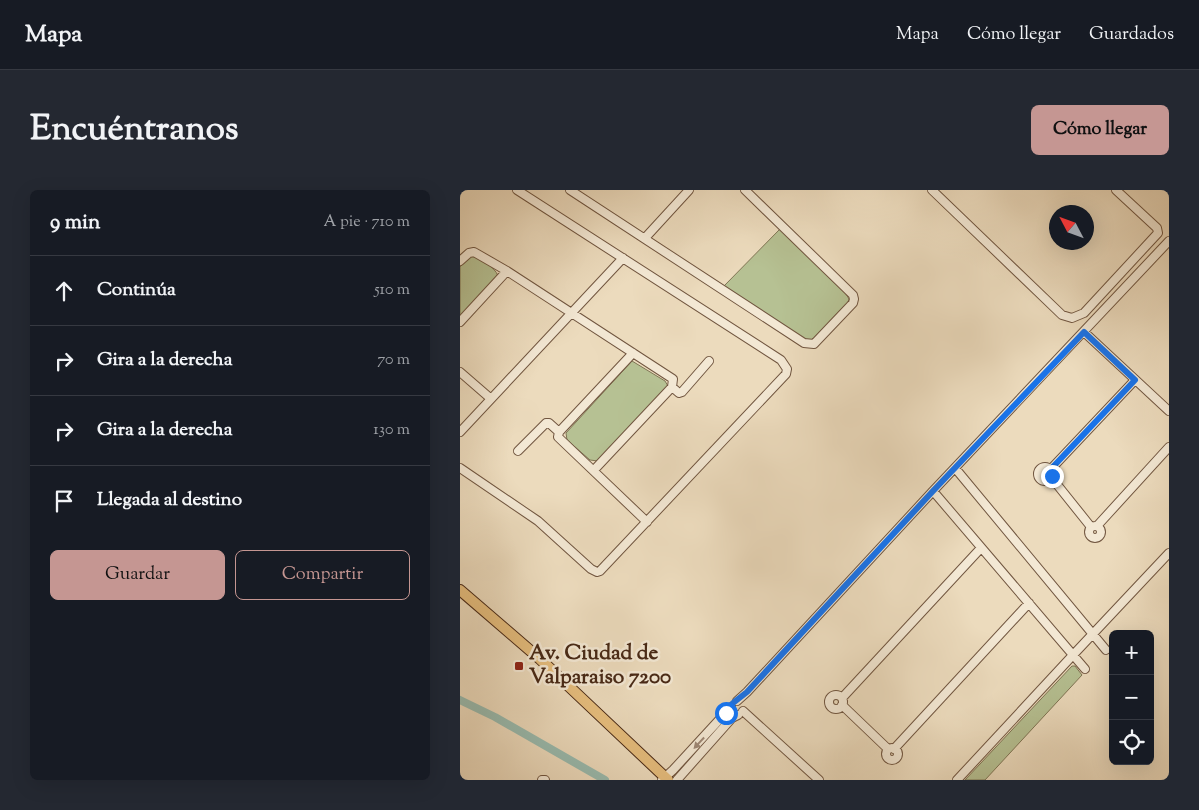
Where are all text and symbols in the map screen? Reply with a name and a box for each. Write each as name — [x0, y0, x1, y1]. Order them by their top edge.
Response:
text: Mapa — [25, 18, 82, 52]
text: Mapa — [896, 22, 939, 48]
text: Cómo llegar — [967, 22, 1061, 48]
text: Guardados — [1089, 22, 1174, 48]
text: Encuéntranos — [30, 105, 239, 156]
button: Cómo llegar — [1031, 105, 1169, 155]
north arrow — [1049, 205, 1094, 250]
text: 9 min — [50, 208, 100, 238]
text: A pie · 710 m — [324, 211, 410, 234]
icon: ahead — [50, 277, 78, 305]
text: Continúa — [97, 277, 176, 304]
text: 510 m — [374, 279, 410, 302]
icon: right — [50, 347, 78, 375]
text: Gira a la derecha — [97, 347, 232, 374]
text: 70 m — [377, 349, 410, 372]
icon: right — [50, 417, 78, 445]
text: Gira a la derecha — [97, 417, 232, 444]
text: 130 m — [373, 419, 410, 442]
route end — [1041, 465, 1064, 488]
icon: arrive — [50, 487, 78, 515]
text: Llegada al destino — [97, 487, 242, 514]
button: Guardar — [50, 550, 225, 600]
button: Compartir — [235, 550, 410, 600]
map controls — [1109, 630, 1154, 765]
button: + — [1109, 630, 1154, 675]
place label: Av. Ciudad de Valparaiso 7200 — [529, 639, 671, 693]
marker: Av. Ciudad de Valparaiso 7200 — [513, 660, 525, 672]
button: − — [1109, 675, 1154, 720]
route start — [715, 702, 738, 725]
button: locate — [1109, 720, 1154, 765]
one-way arrow — [693, 736, 705, 748]

